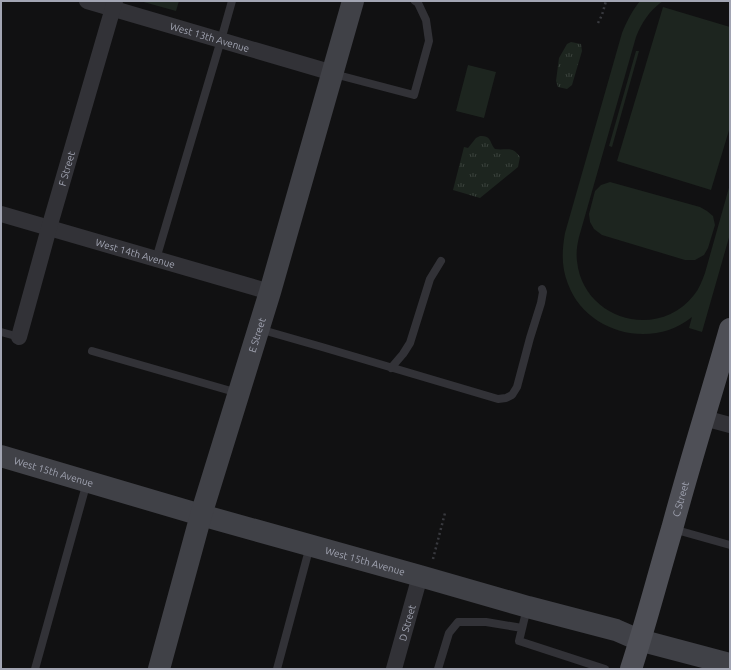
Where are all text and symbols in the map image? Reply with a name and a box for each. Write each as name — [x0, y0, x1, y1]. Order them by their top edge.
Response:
street label: West 13th Avenue — [169, 20, 251, 54]
street label: F Street — [56, 150, 77, 187]
street label: West 14th Avenue — [94, 236, 176, 270]
street label: E Street — [246, 316, 267, 354]
street label: West 15th Avenue — [13, 455, 95, 488]
street label: C Street — [670, 480, 691, 518]
street label: West 15th Avenue — [324, 544, 406, 577]
street label: D Street — [397, 603, 417, 642]

